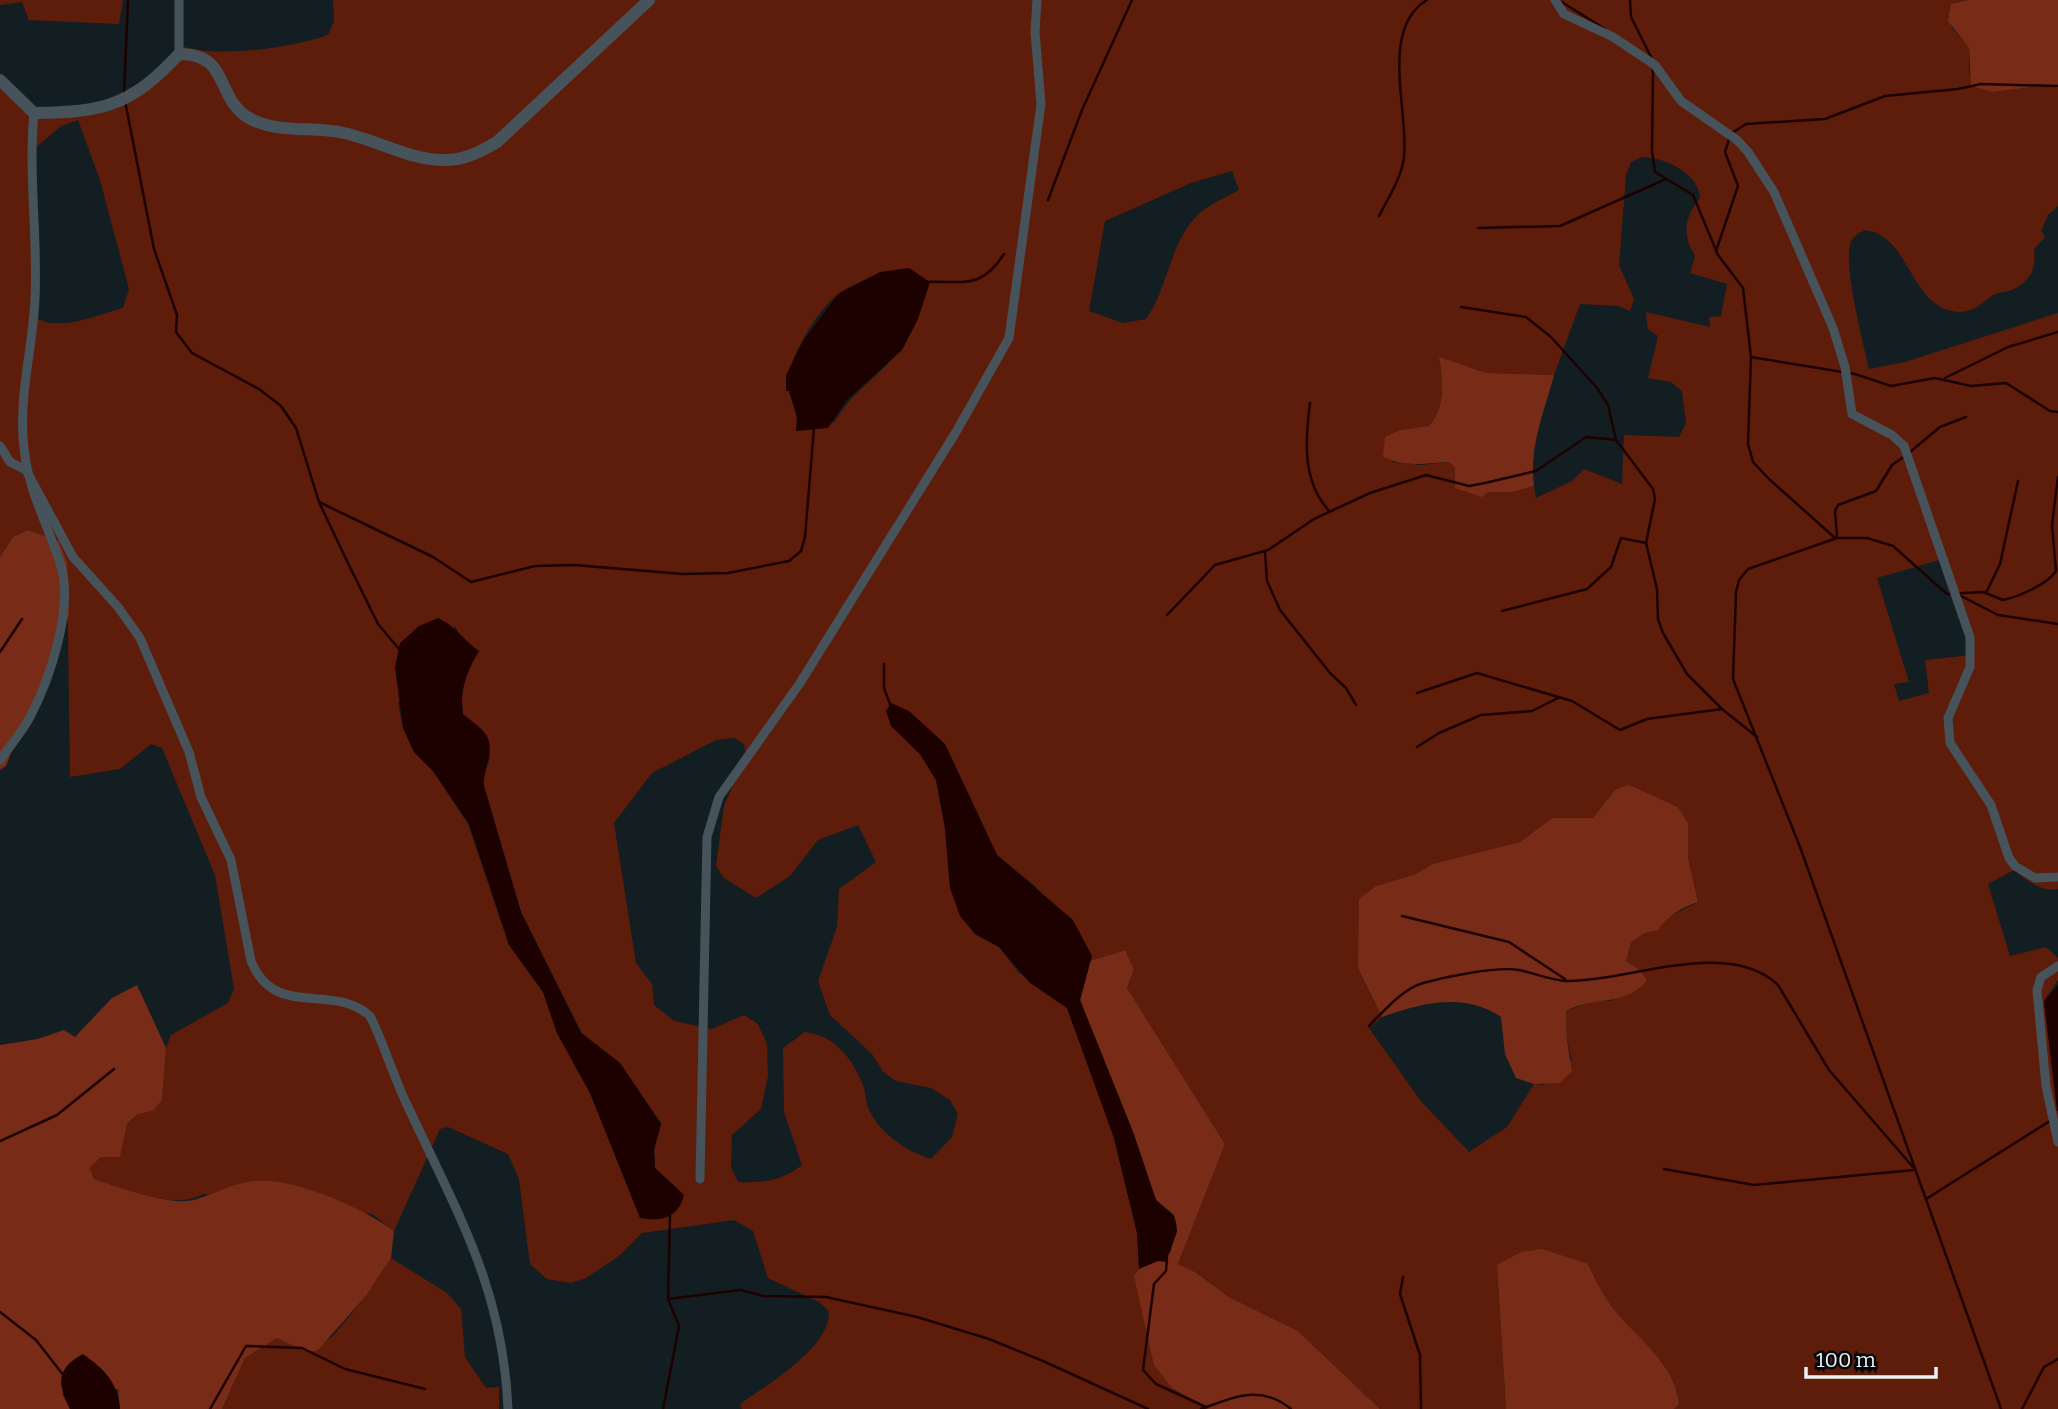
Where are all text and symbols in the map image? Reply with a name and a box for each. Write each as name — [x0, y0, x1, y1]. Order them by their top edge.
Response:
scale bar — [1806, 1336, 1936, 1380]
text: 100 m — [1816, 1347, 1876, 1373]

